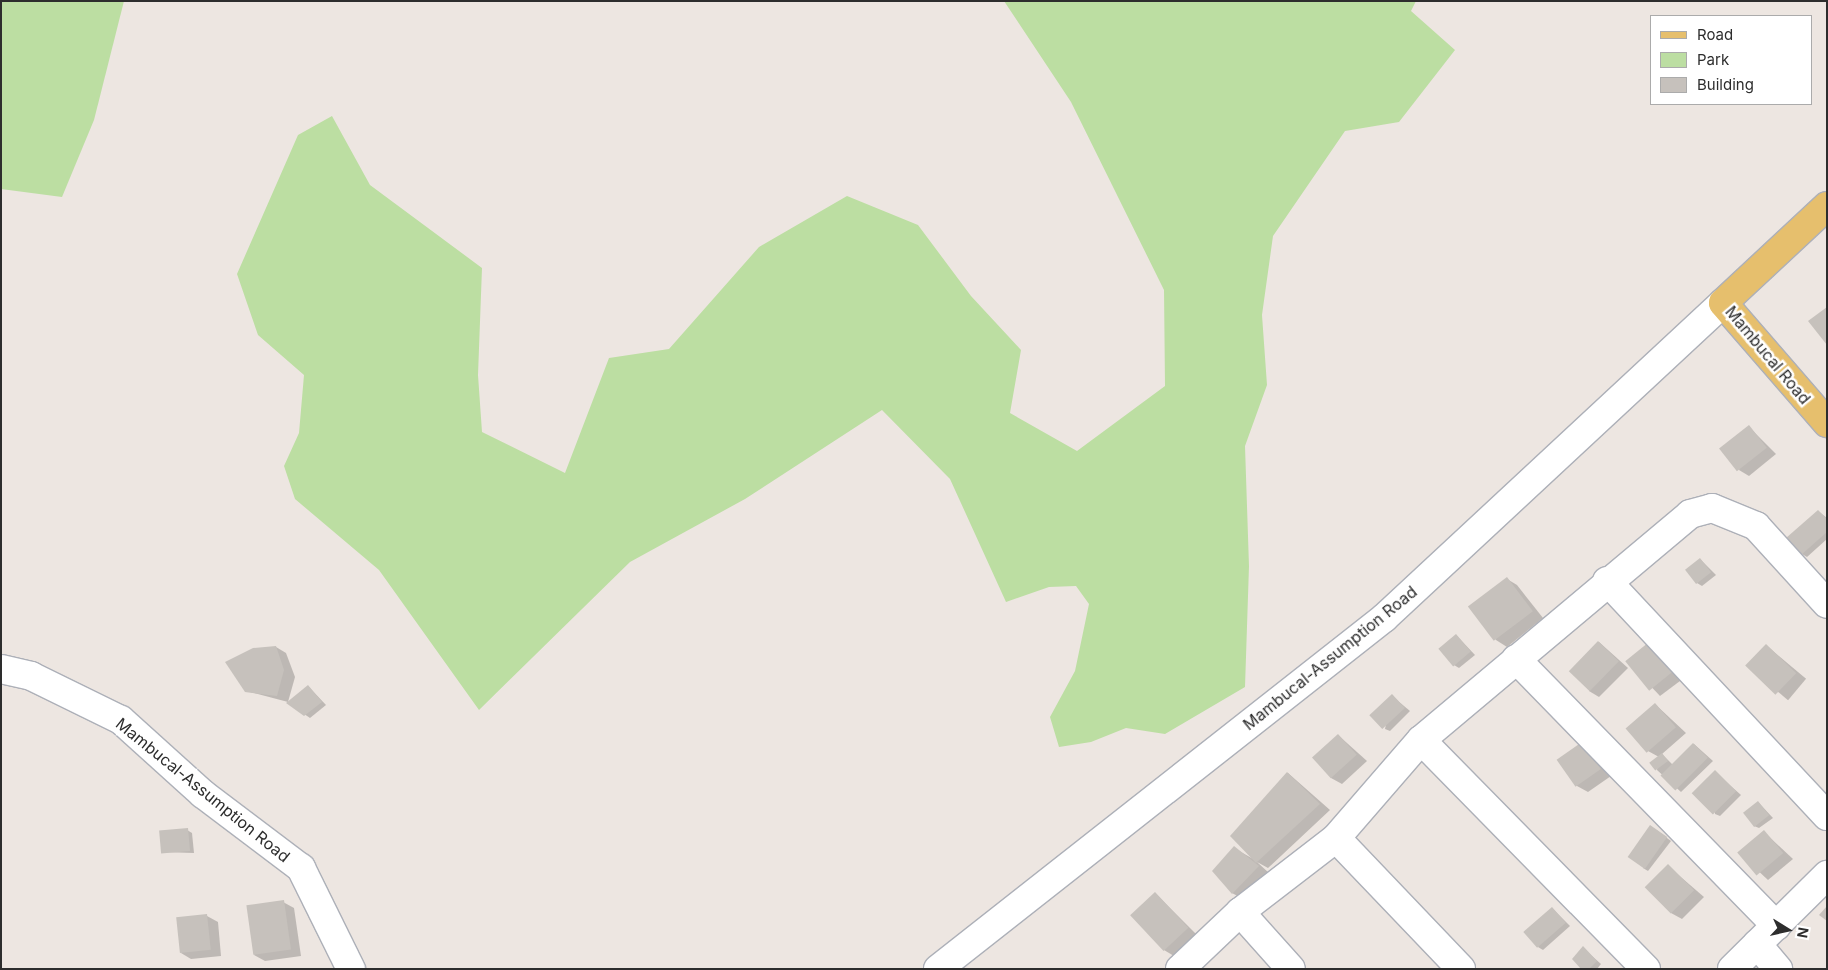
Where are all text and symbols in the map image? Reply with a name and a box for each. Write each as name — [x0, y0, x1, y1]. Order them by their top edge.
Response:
legend — [1650, 15, 1813, 105]
text: Road — [1697, 25, 1733, 44]
text: Park — [1697, 50, 1729, 69]
text: Building — [1697, 75, 1754, 94]
street label: Mambucal Road — [1721, 302, 1815, 408]
street label: Mambucal-Assumption Road — [1239, 582, 1421, 734]
street label: Mambucal-Assumption Road — [112, 714, 294, 866]
north arrow — [1763, 905, 1813, 955]
text: N — [1794, 926, 1813, 939]

